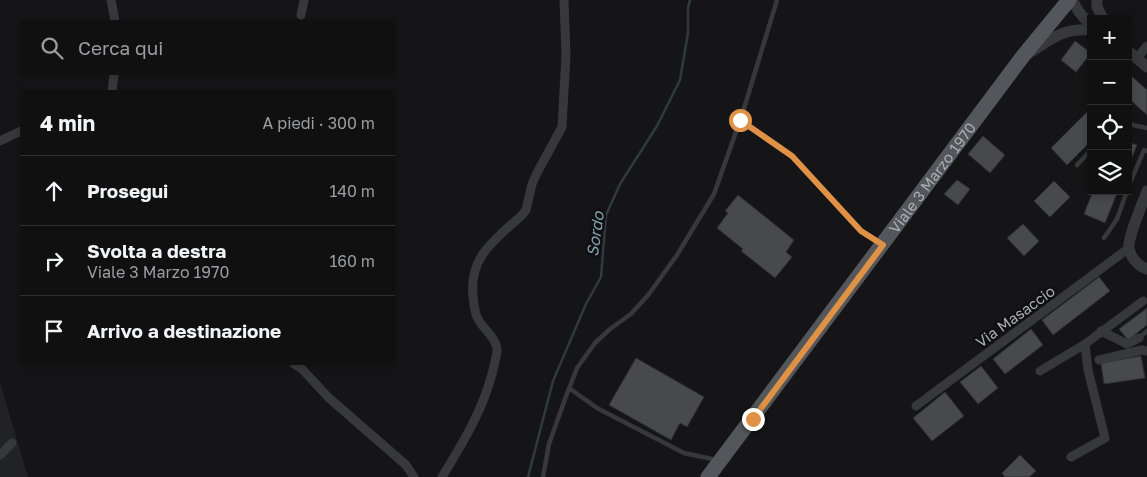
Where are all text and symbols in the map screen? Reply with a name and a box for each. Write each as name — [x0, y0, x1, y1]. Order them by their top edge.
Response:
map controls — [1087, 15, 1132, 195]
button: + — [1087, 15, 1132, 60]
search box — [20, 20, 395, 75]
icon: search — [38, 34, 66, 62]
text: Cerca qui — [78, 36, 163, 59]
button: − — [1087, 60, 1132, 105]
button: locate — [1087, 105, 1132, 150]
route start — [729, 109, 752, 132]
text: 4 min — [40, 110, 95, 136]
text: A piedi · 300 m — [263, 113, 375, 133]
street label: Viale 3 Marzo 1970 — [885, 119, 979, 236]
button: layers — [1087, 150, 1132, 195]
icon: ahead — [40, 177, 68, 205]
text: Prosegui — [87, 179, 168, 202]
text: 140 m — [329, 181, 375, 201]
water label: Sordo — [582, 209, 608, 258]
text: Svolta a destra — [87, 239, 226, 262]
icon: right — [40, 247, 68, 275]
text: 160 m — [329, 251, 375, 271]
text: Viale 3 Marzo 1970 — [87, 262, 229, 282]
street label: Via Masaccio — [972, 281, 1058, 351]
icon: arrive — [40, 317, 68, 345]
text: Arrivo a destinazione — [87, 319, 281, 342]
route end — [742, 408, 765, 431]

